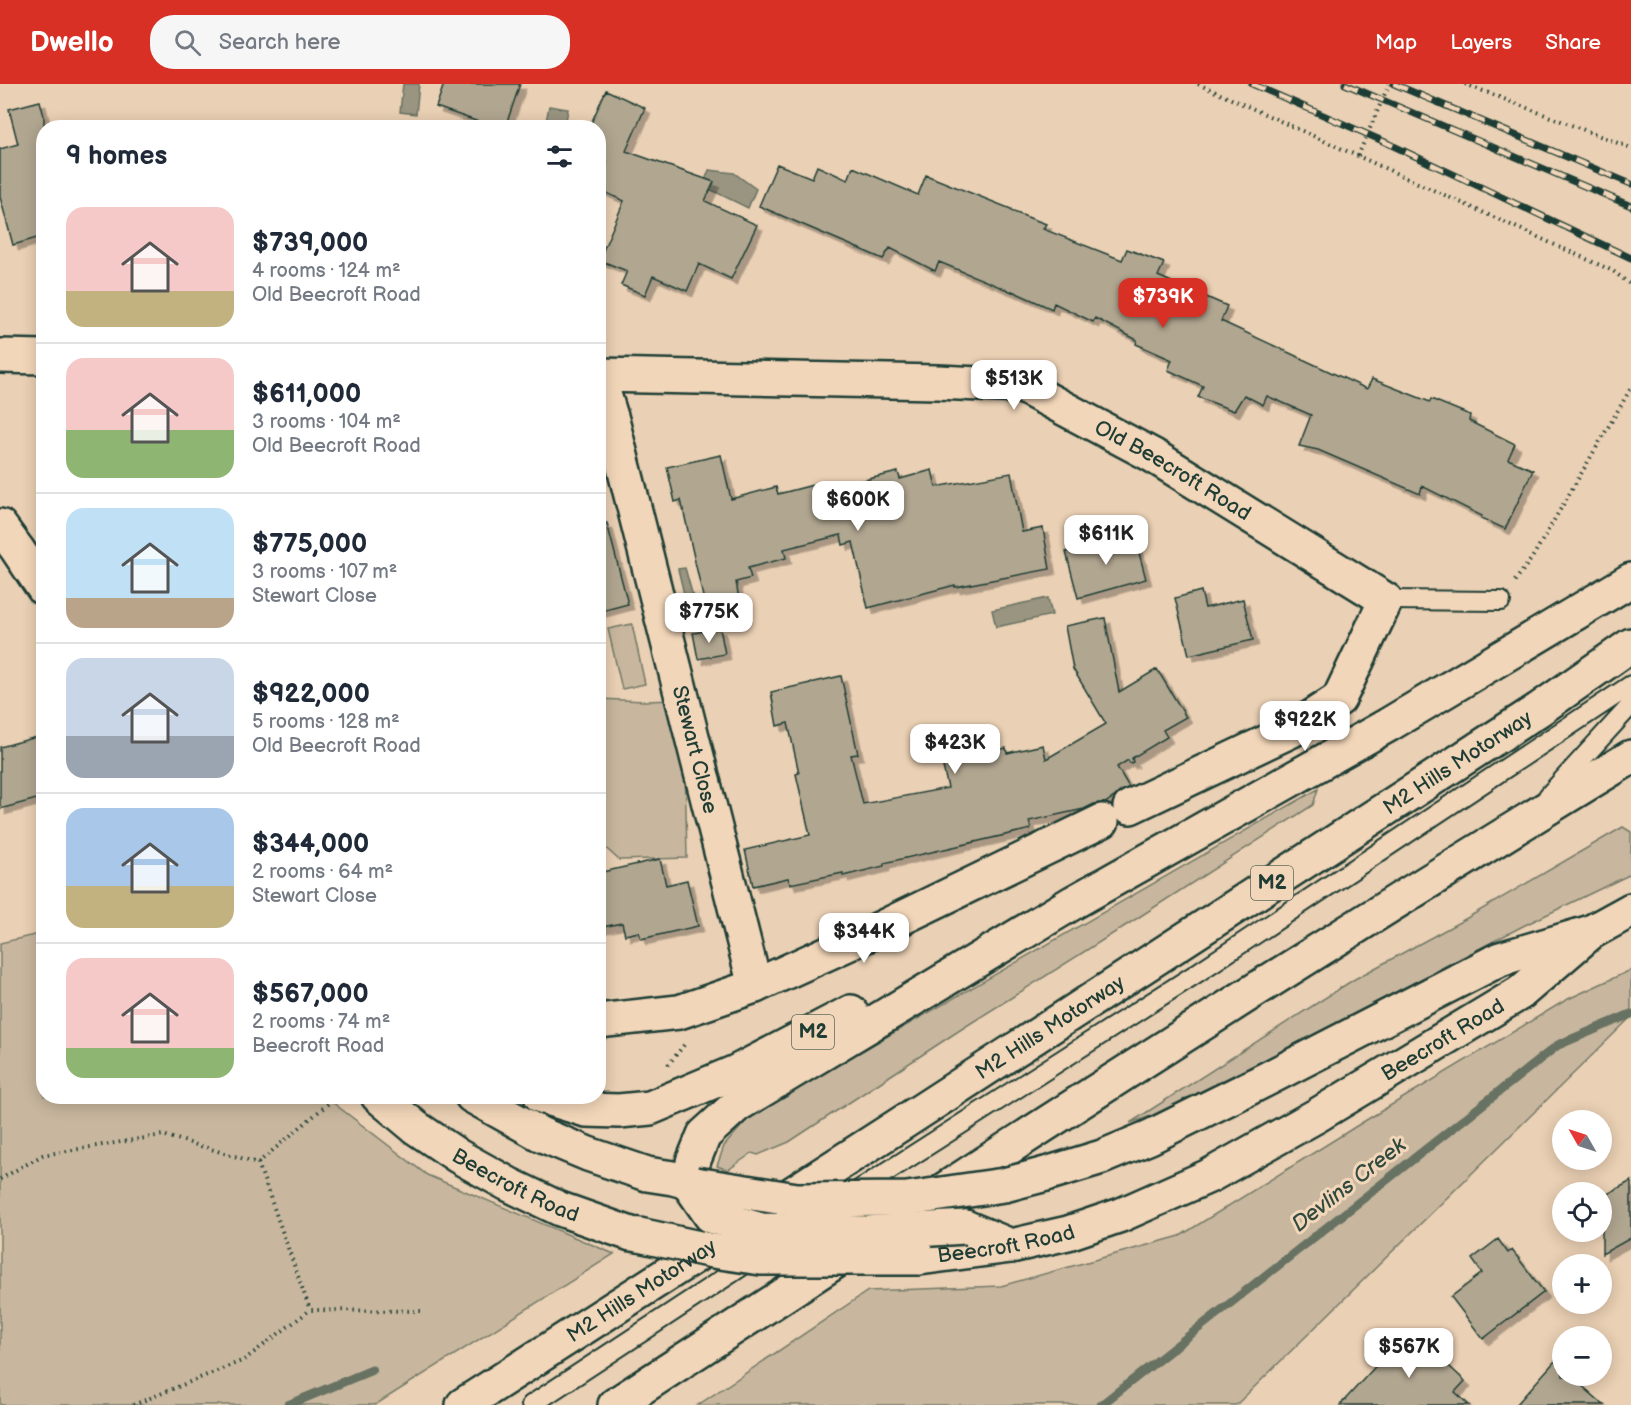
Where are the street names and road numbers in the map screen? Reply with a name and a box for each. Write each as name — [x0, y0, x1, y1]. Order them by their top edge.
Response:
street label: Old Beecroft Road — [1091, 414, 1256, 526]
street label: Stewart Close — [667, 683, 723, 816]
street label: M2 Hills Motorway — [1378, 705, 1537, 820]
road number: M2 — [1251, 866, 1293, 900]
street label: M2 Hills Motorway — [971, 969, 1129, 1085]
street label: Beecroft Road — [1377, 993, 1509, 1086]
road number: M2 — [792, 1015, 834, 1049]
street label: Beecroft Road — [448, 1143, 582, 1227]
street label: Beecroft Road — [936, 1219, 1078, 1268]
street label: M2 Hills Motorway — [562, 1233, 721, 1348]

